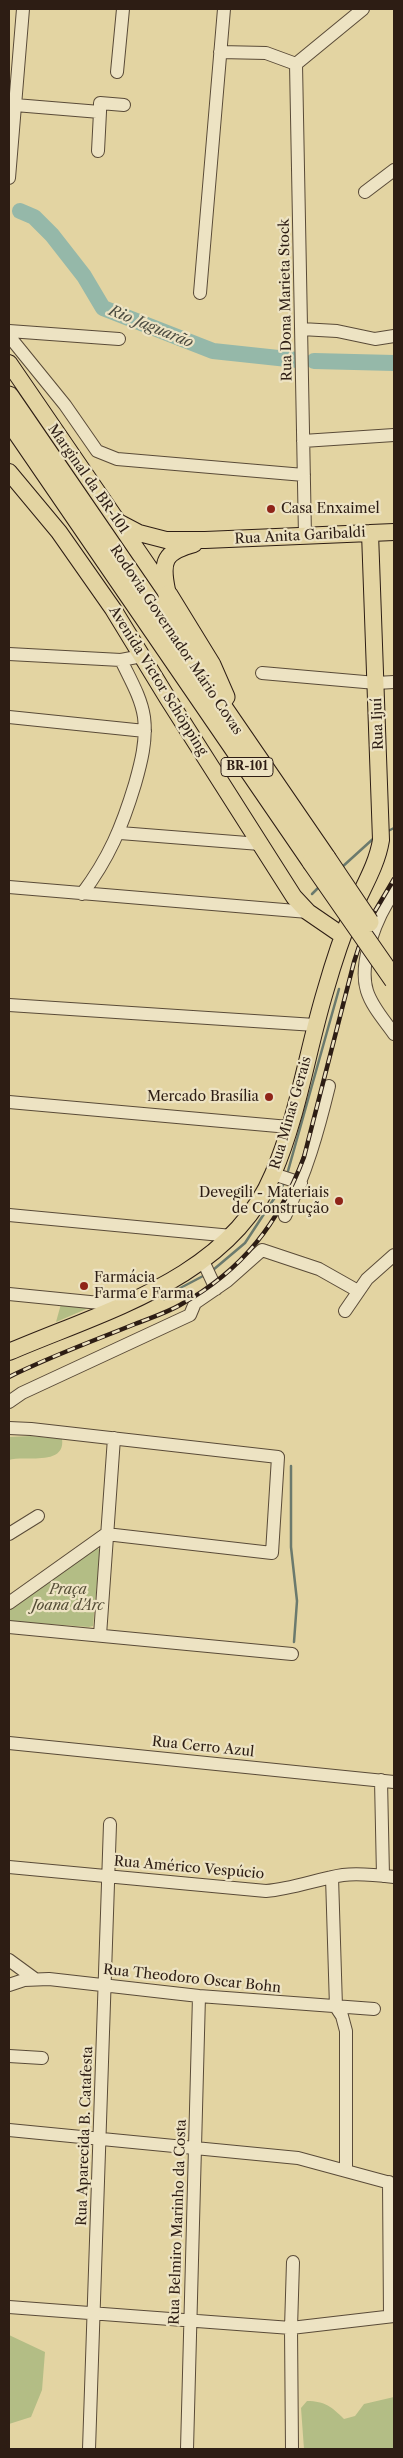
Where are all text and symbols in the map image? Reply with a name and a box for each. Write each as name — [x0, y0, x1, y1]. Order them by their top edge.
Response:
street label: Rua Dona Marieta Stock — [276, 219, 296, 381]
water label: Rio Jaguarão — [106, 302, 196, 352]
street label: Marginal da BR-101 — [44, 421, 132, 537]
place label: Casa Enxaimel — [281, 501, 380, 517]
marker: Casa Enxaimel — [265, 503, 277, 515]
street label: Rua Anita Garibaldi — [234, 524, 366, 548]
street label: Rodovia Governador Mário Covas — [106, 542, 246, 738]
street label: Avenida Victor Schöpping — [105, 603, 211, 759]
street label: Rua Ijuí — [369, 698, 387, 750]
road number: BR-101 — [221, 758, 273, 776]
street label: Rua Minas Gerais — [267, 1054, 315, 1172]
place label: Mercado Brasília — [147, 1089, 259, 1105]
marker: Mercado Brasília — [263, 1091, 275, 1103]
place label: Devegili - Materiais de Construção — [199, 1185, 329, 1218]
marker: Devegili - Materiais de Construção — [333, 1195, 345, 1207]
place label: Farmácia Farma e Farma — [94, 1270, 194, 1302]
marker: Farmácia Farma e Farma — [78, 1280, 90, 1292]
park label: Praça Joana d'Arc — [32, 1582, 104, 1614]
street label: Rua Cerro Azul — [151, 1733, 255, 1761]
street label: Rua Américo Vespúcio — [113, 1853, 265, 1883]
street label: Rua Theodoro Oscar Bohn — [102, 1961, 282, 1997]
street label: Rua Aparecida B. Catafesta — [73, 2046, 97, 2226]
street label: Rua Belmiro Marinho da Costa — [166, 2119, 190, 2325]

